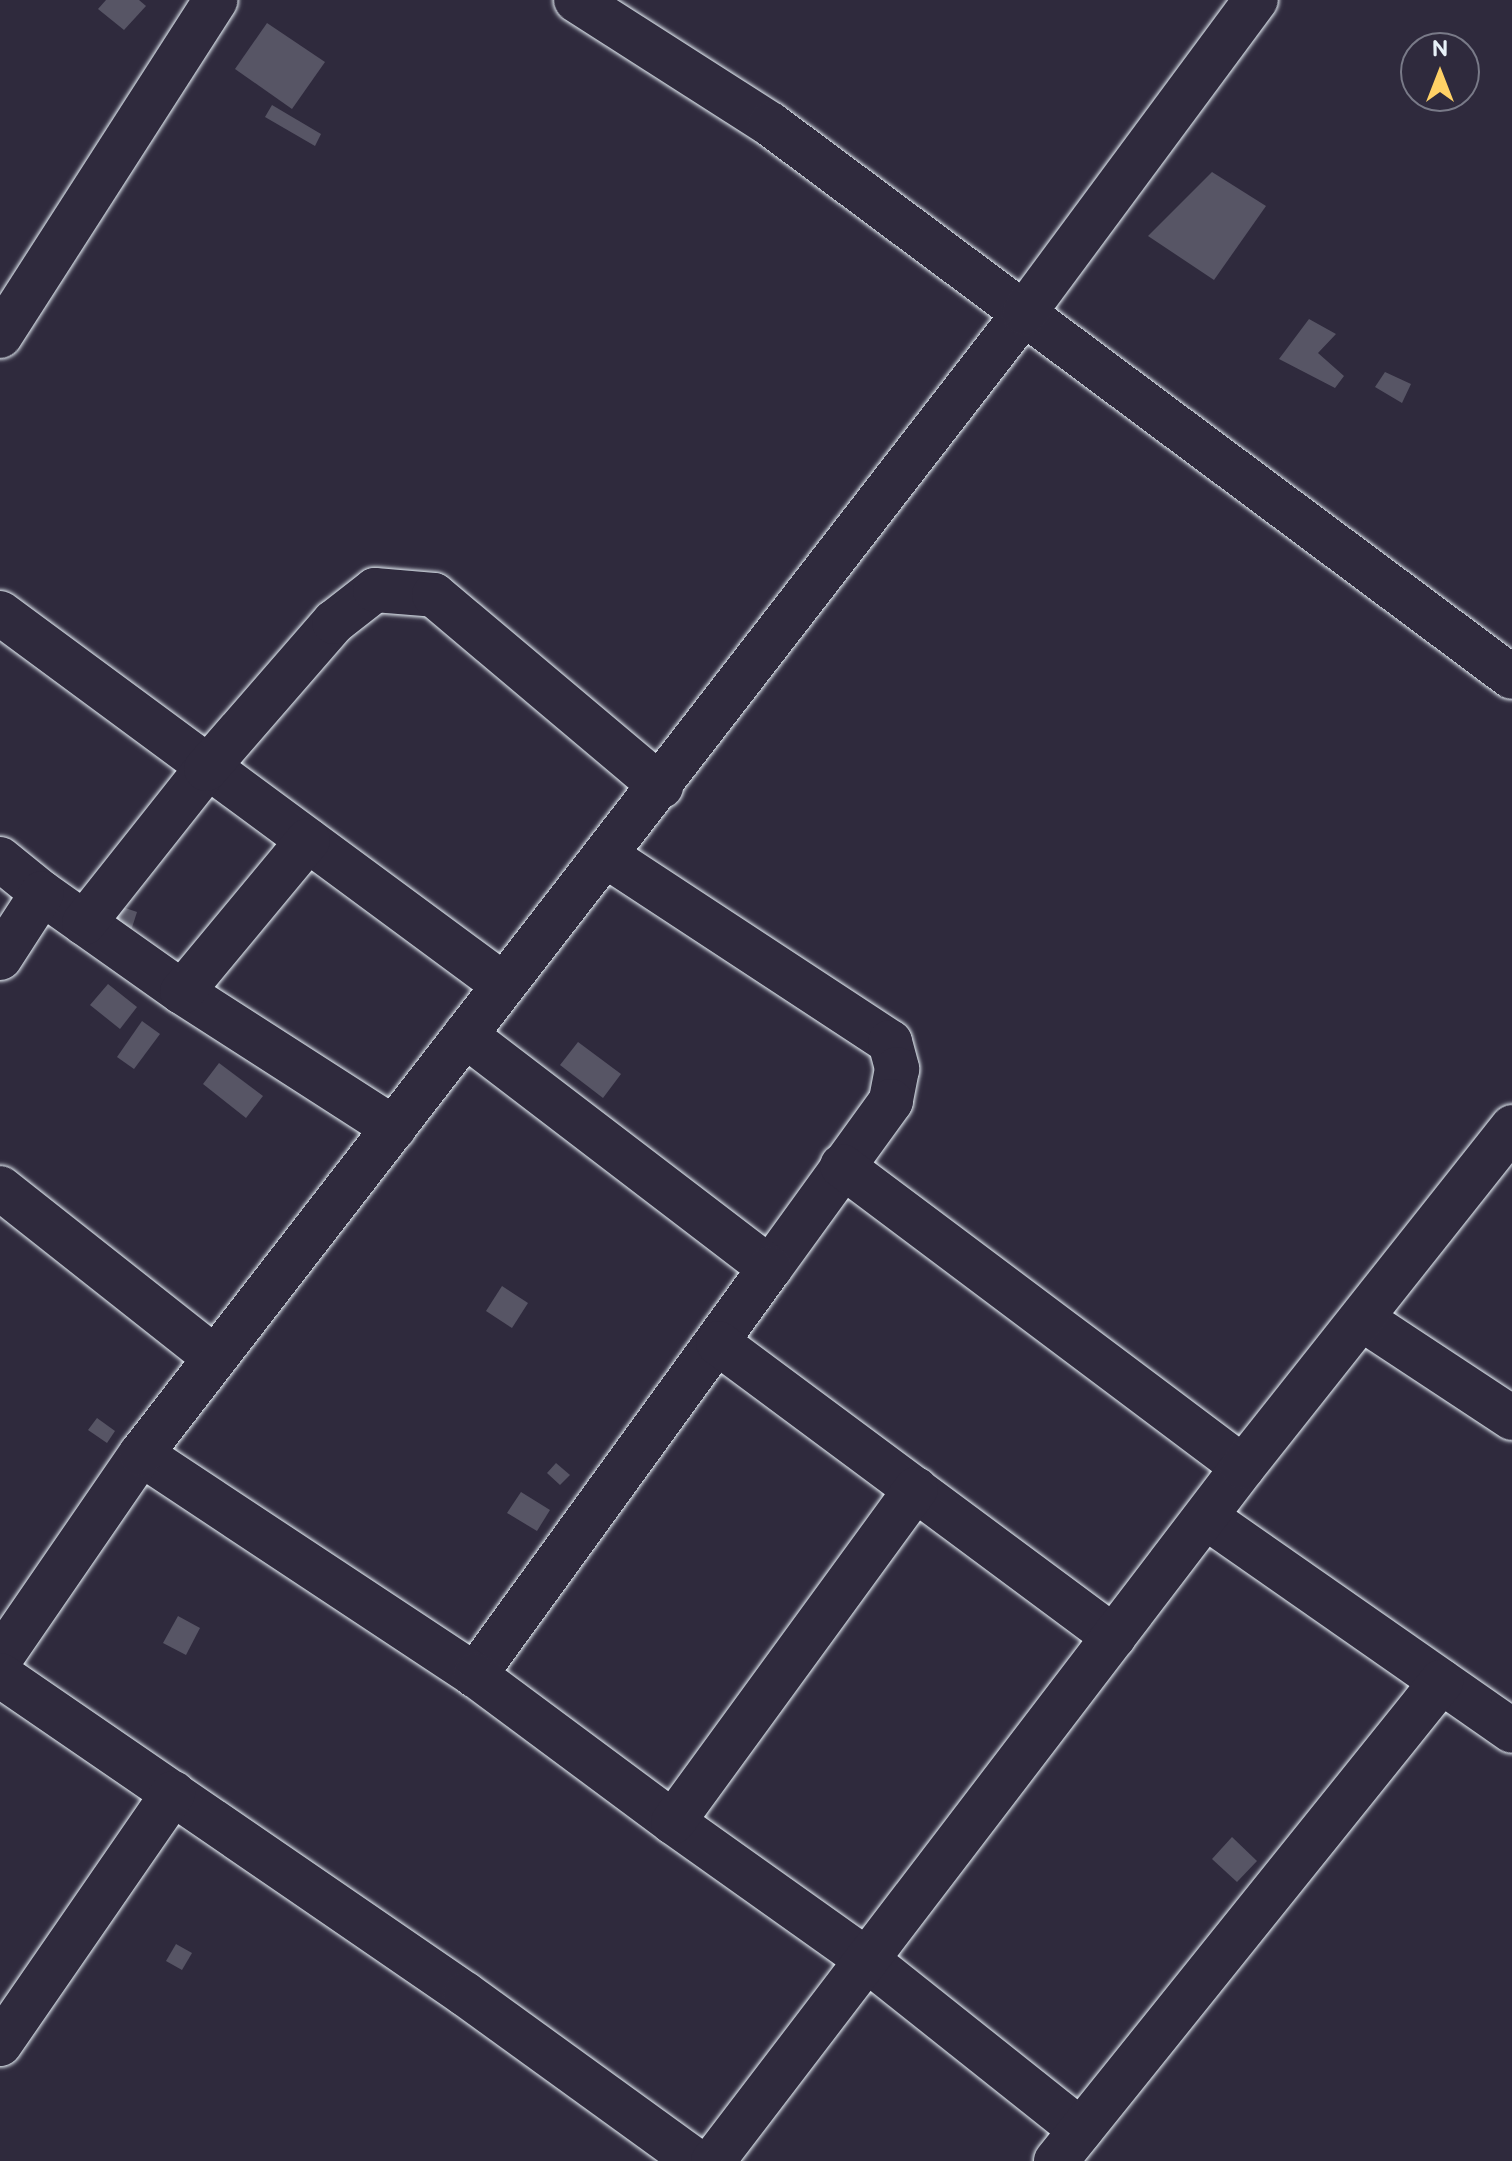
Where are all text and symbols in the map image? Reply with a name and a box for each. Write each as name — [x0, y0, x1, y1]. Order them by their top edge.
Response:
north arrow — [1400, 32, 1480, 112]
text: N — [1432, 36, 1448, 63]

